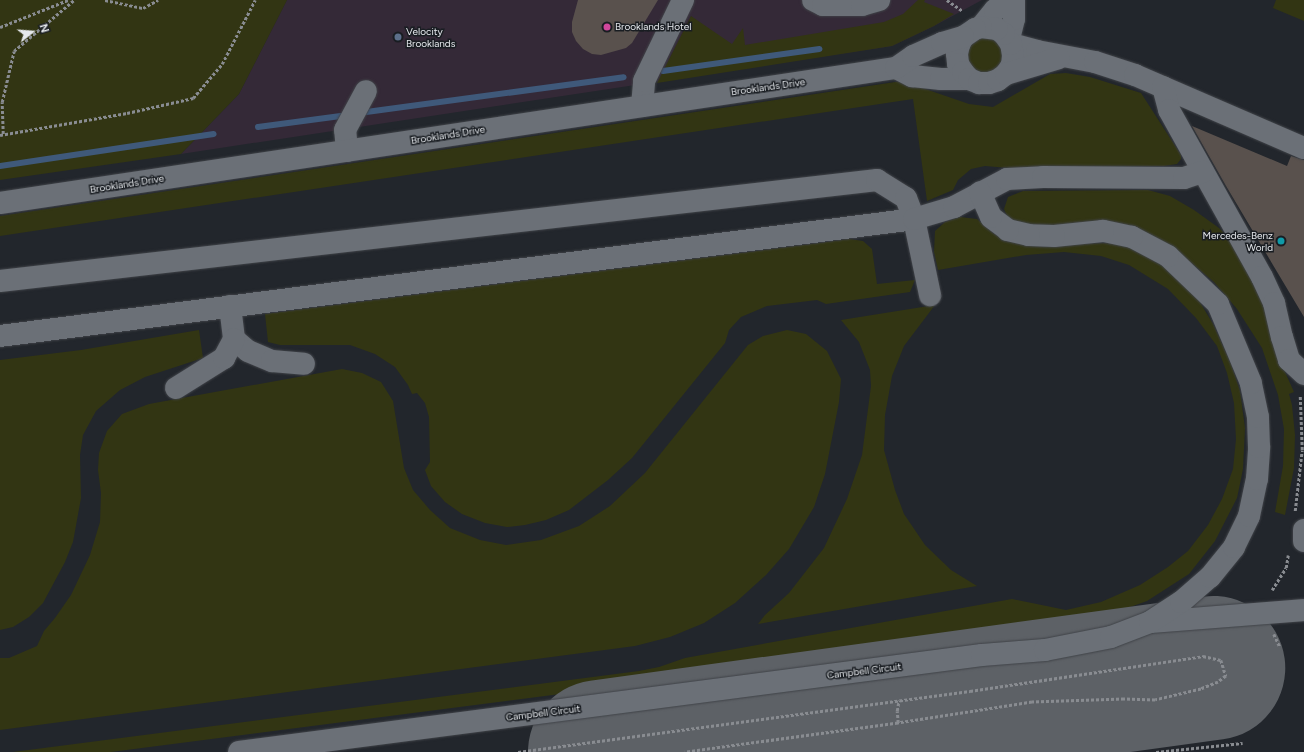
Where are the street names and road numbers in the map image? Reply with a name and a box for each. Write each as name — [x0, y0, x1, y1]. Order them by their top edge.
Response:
street label: Brooklands Drive — [730, 76, 806, 98]
street label: Brooklands Drive — [410, 123, 486, 147]
street label: Brooklands Drive — [89, 172, 165, 196]
street label: Campbell Circuit — [826, 660, 902, 682]
street label: Campbell Circuit — [505, 702, 581, 724]

